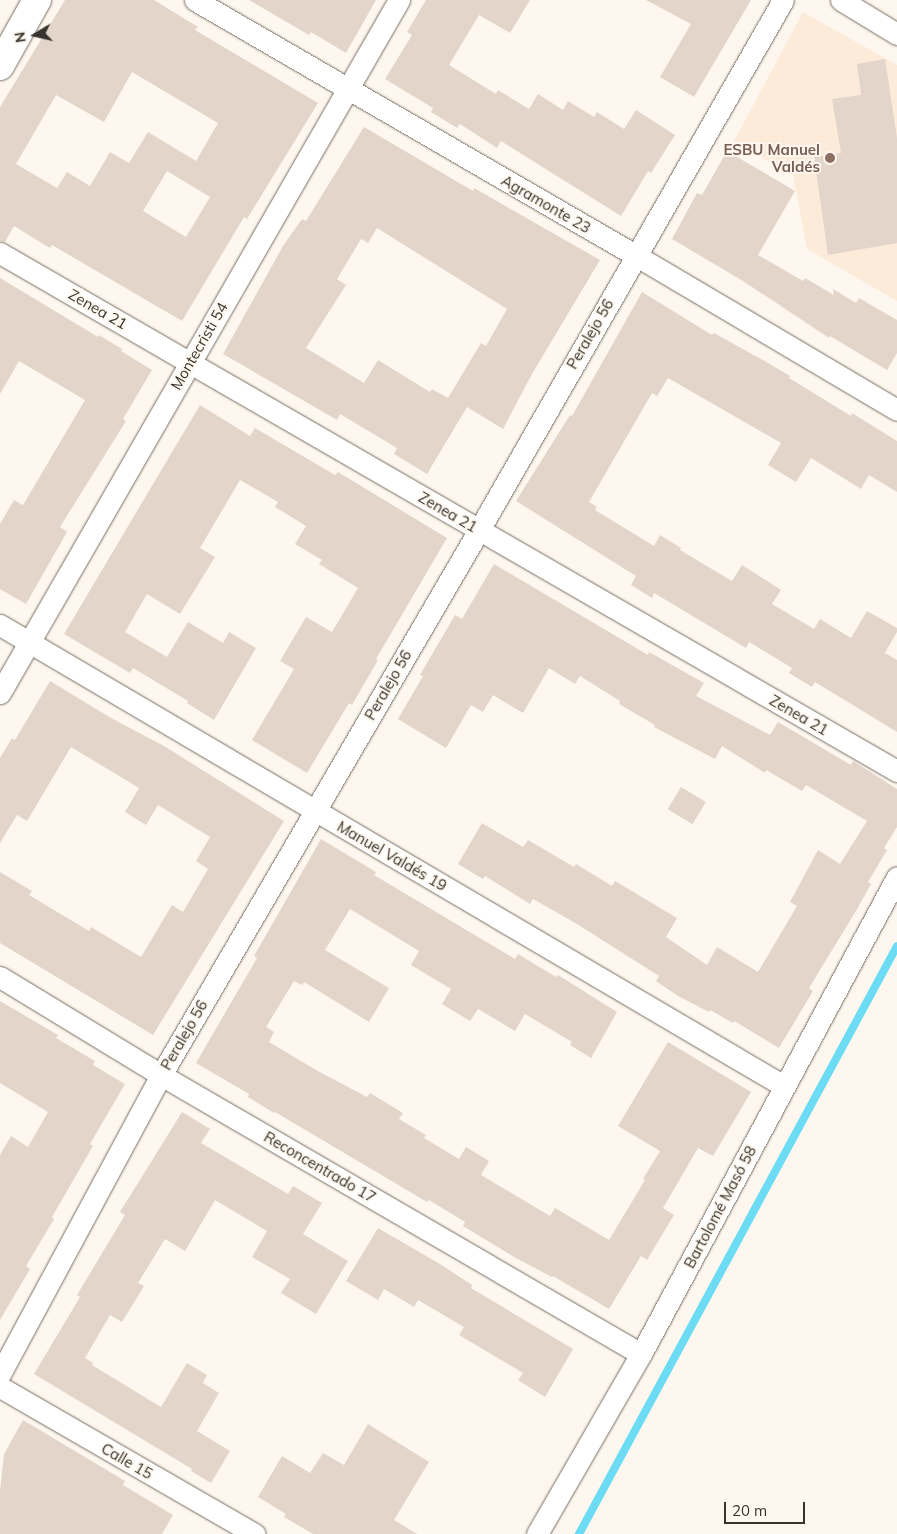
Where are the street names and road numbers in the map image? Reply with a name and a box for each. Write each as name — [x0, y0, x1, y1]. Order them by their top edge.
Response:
street label: Agramonte 23 — [498, 171, 594, 237]
street label: Zenea 21 — [65, 285, 131, 333]
street label: Peralejo 56 — [563, 296, 617, 372]
street label: Montecristi 54 — [167, 299, 231, 393]
street label: Zenea 21 — [415, 488, 481, 536]
street label: Peralejo 56 — [361, 647, 415, 723]
street label: Zenea 21 — [766, 691, 832, 739]
street label: Manuel Valdés 19 — [334, 817, 450, 895]
street label: Peralejo 56 — [157, 997, 211, 1073]
street label: Reconcentrado 17 — [261, 1128, 379, 1206]
street label: Bartolomé Masó 58 — [680, 1143, 760, 1271]
street label: Calle 15 — [98, 1439, 156, 1483]

